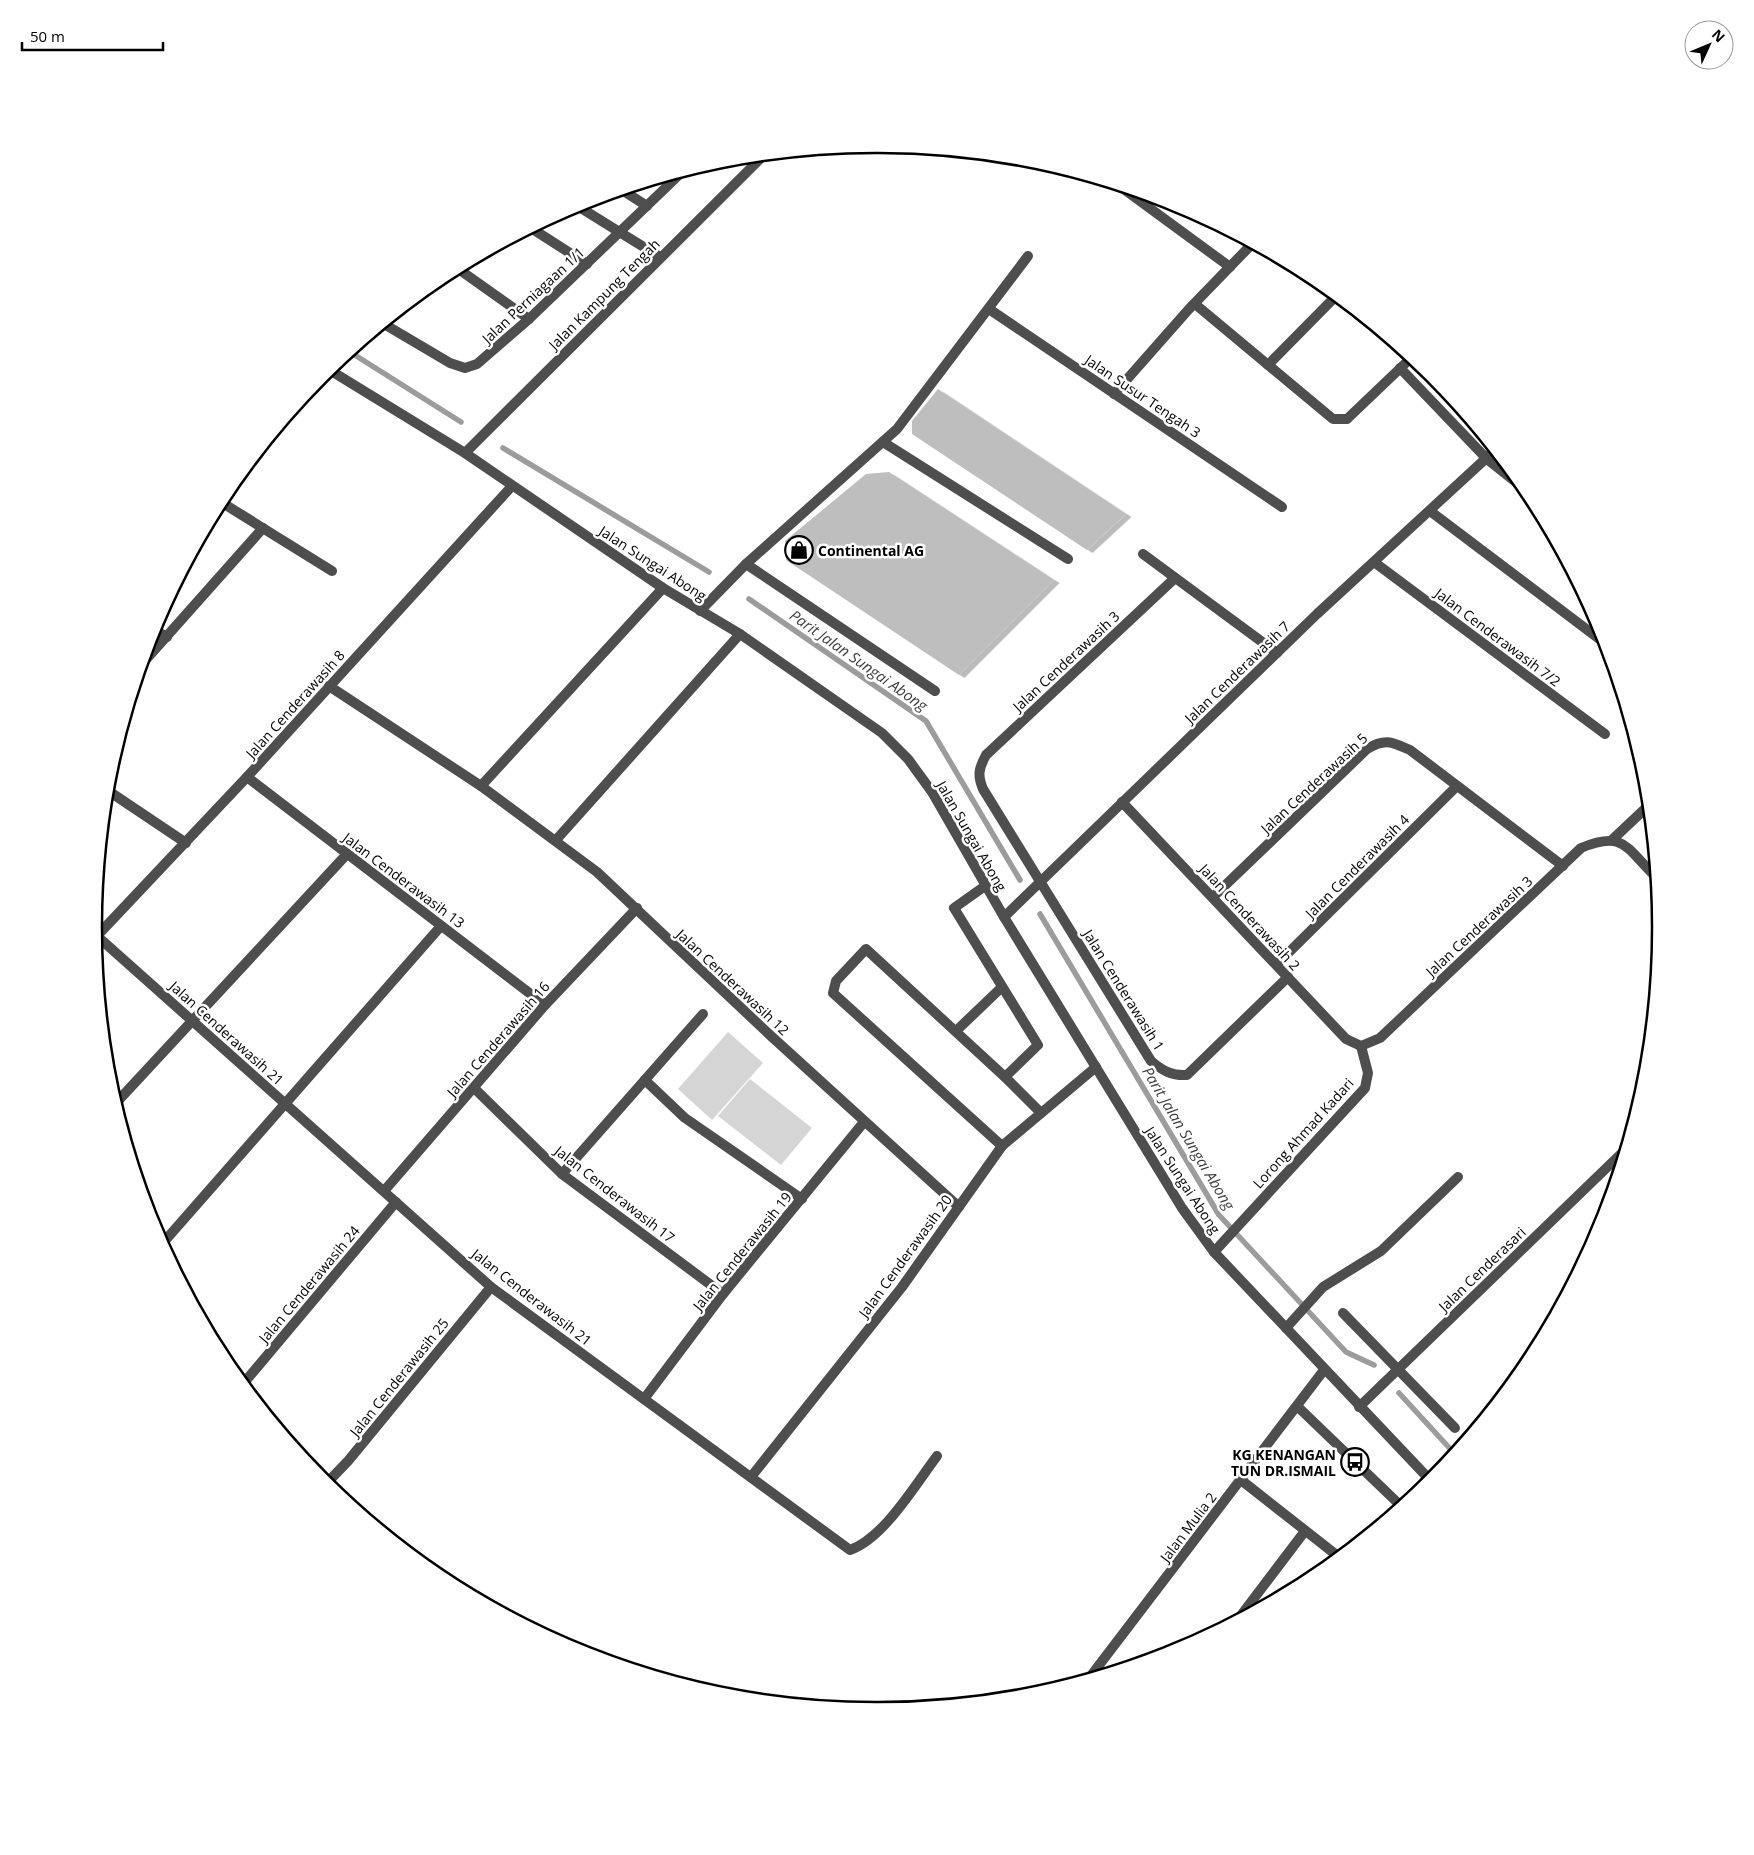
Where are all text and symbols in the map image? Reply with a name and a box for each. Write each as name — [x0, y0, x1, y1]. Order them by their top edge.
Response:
scale bar — [22, 20, 164, 52]
north arrow — [1684, 20, 1734, 70]
text: N — [1708, 25, 1730, 46]
text: 50 m — [30, 26, 65, 46]
street label: Jalan Kampung Tengah — [543, 234, 664, 355]
street label: Jalan Perniagaan 1/1 — [476, 243, 588, 349]
street label: Jalan Susur Tengah 3 — [1080, 349, 1205, 442]
street label: Jalan Sungai Abong — [594, 520, 711, 605]
shop icon: Continental AG — [784, 535, 814, 565]
place label: Continental AG — [818, 541, 924, 560]
street label: Jalan Cenderawasih 7/2 — [1430, 582, 1565, 690]
water label: Parit Jalan Sungai Abong — [786, 605, 933, 716]
street label: Jalan Cenderawasih 3 — [1007, 607, 1123, 717]
street label: Jalan Cenderawasih 7 — [1179, 617, 1294, 729]
street label: Jalan Cenderawasih 8 — [240, 646, 349, 764]
street label: Jalan Cenderawasih 5 — [1255, 729, 1371, 839]
street label: Jalan Sungai Abong — [932, 776, 1012, 895]
street label: Jalan Cenderawasih 4 — [1300, 810, 1413, 923]
street label: Jalan Cenderawasih 13 — [338, 827, 469, 932]
street label: Jalan Cenderawasih 2 — [1194, 858, 1304, 974]
street label: Jalan Cenderawasih 3 — [1420, 872, 1536, 982]
street label: Jalan Cenderawasih 12 — [671, 923, 793, 1039]
street label: Jalan Cenderawasih 1 — [1078, 924, 1169, 1054]
street label: Jalan Cenderawasih 21 — [164, 975, 288, 1089]
street label: Jalan Cenderawasih 16 — [441, 977, 554, 1102]
water label: Parit Jalan Sungai Abong — [1139, 1063, 1239, 1213]
street label: Lorong Ahmad Kadari — [1248, 1074, 1358, 1192]
street label: Jalan Sungai Abong — [1142, 1123, 1224, 1237]
street label: Jalan Cenderawasih 17 — [550, 1140, 679, 1247]
street label: Jalan Cenderawasih 19 — [687, 1188, 796, 1316]
street label: Jalan Cenderawasih 20 — [853, 1191, 956, 1323]
street label: Jalan Cenderawasih 24 — [253, 1221, 364, 1348]
street label: Jalan Cenderasari — [1433, 1223, 1530, 1317]
street label: Jalan Cenderawasih 21 — [467, 1243, 596, 1350]
street label: Jalan Cenderawasih 25 — [344, 1314, 453, 1442]
place label: KG KENANGAN TUN DR.ISMAIL — [1231, 1445, 1336, 1480]
bus stop icon: KG KENANGAN TUN DR.ISMAIL — [1340, 1447, 1370, 1477]
street label: Jalan Mulia 2 — [1154, 1488, 1220, 1567]

